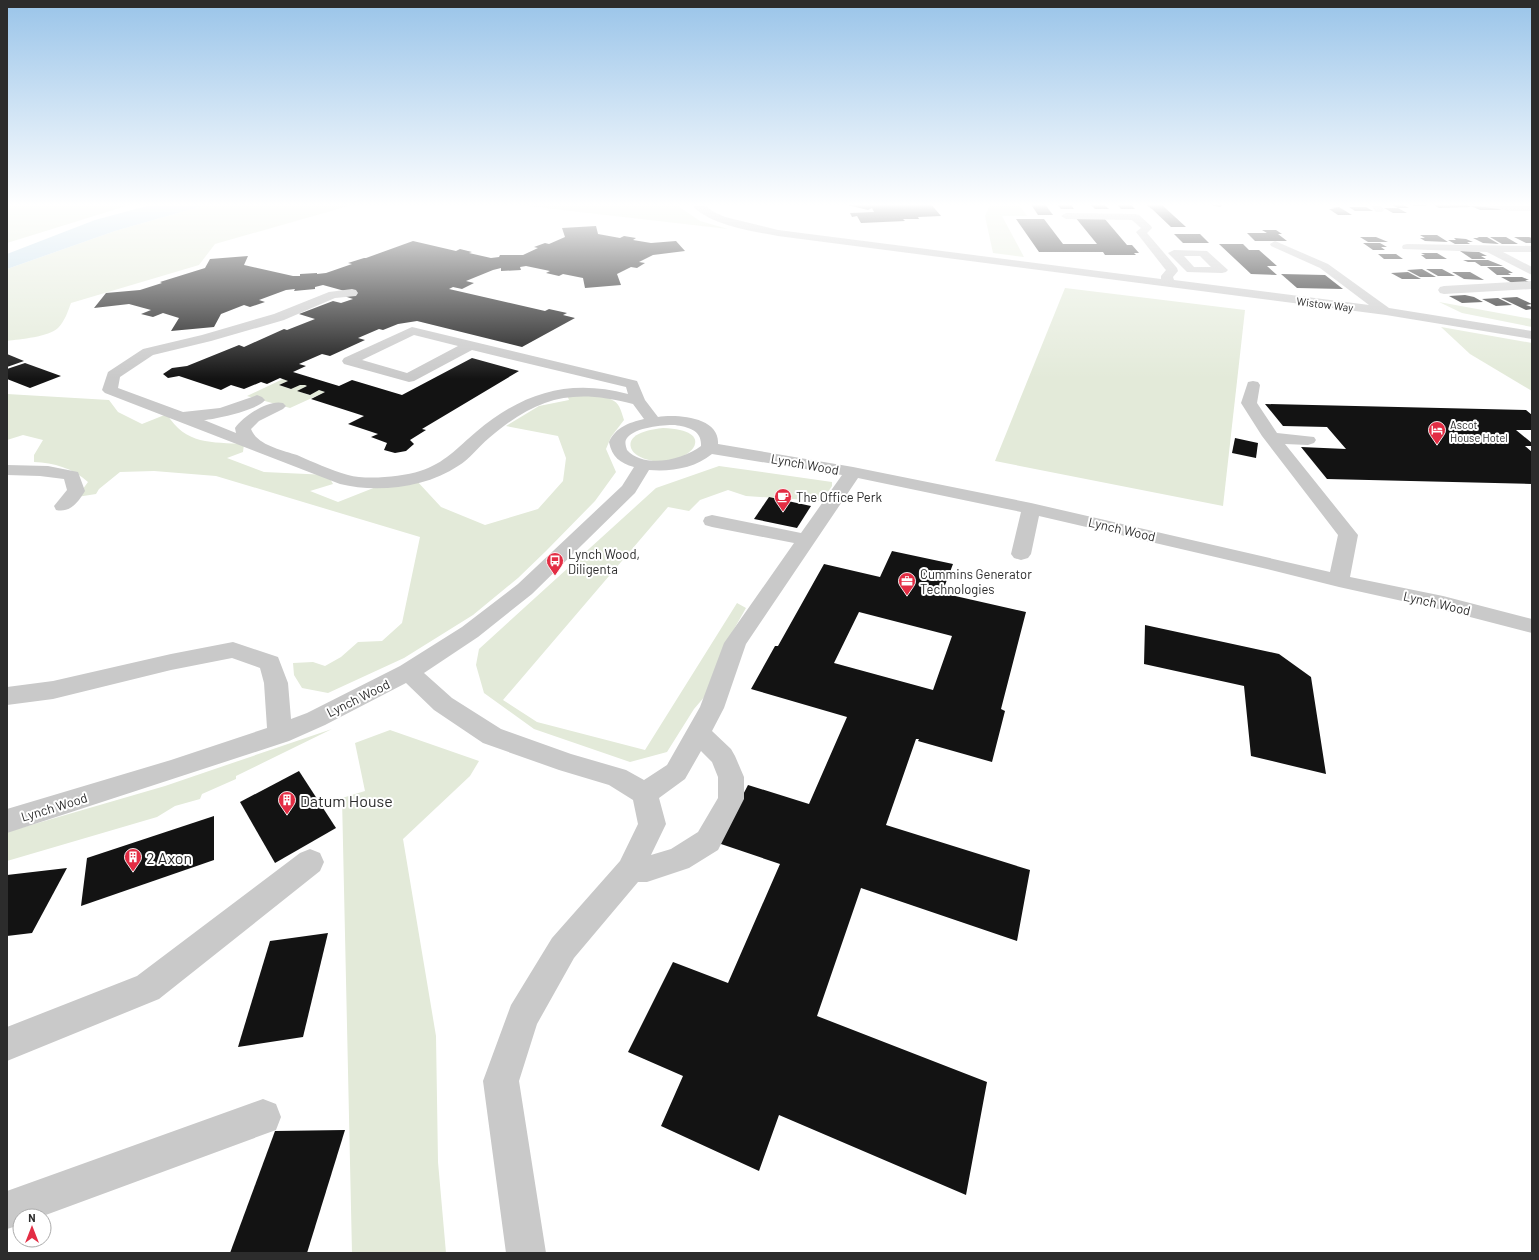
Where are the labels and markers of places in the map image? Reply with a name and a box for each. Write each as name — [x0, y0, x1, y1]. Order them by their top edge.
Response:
place label: Ascot House Hotel — [1450, 418, 1508, 444]
hotel icon: Ascot House Hotel — [1427, 420, 1447, 445]
cafe icon: The Office Perk — [773, 487, 793, 512]
place label: The Office Perk — [796, 489, 883, 505]
place label: Lynch Wood, Diligenta — [568, 546, 640, 577]
bus stop icon: Lynch Wood, Diligenta — [545, 551, 565, 576]
place label: Cummins Generator Technologies — [920, 566, 1032, 597]
office icon: Cummins Generator Technologies — [897, 571, 917, 596]
building icon: Datum House — [277, 790, 297, 815]
place label: Datum House — [300, 791, 393, 810]
building icon: 2 Axon — [123, 847, 143, 872]
place label: 2 Axon — [146, 848, 192, 867]

